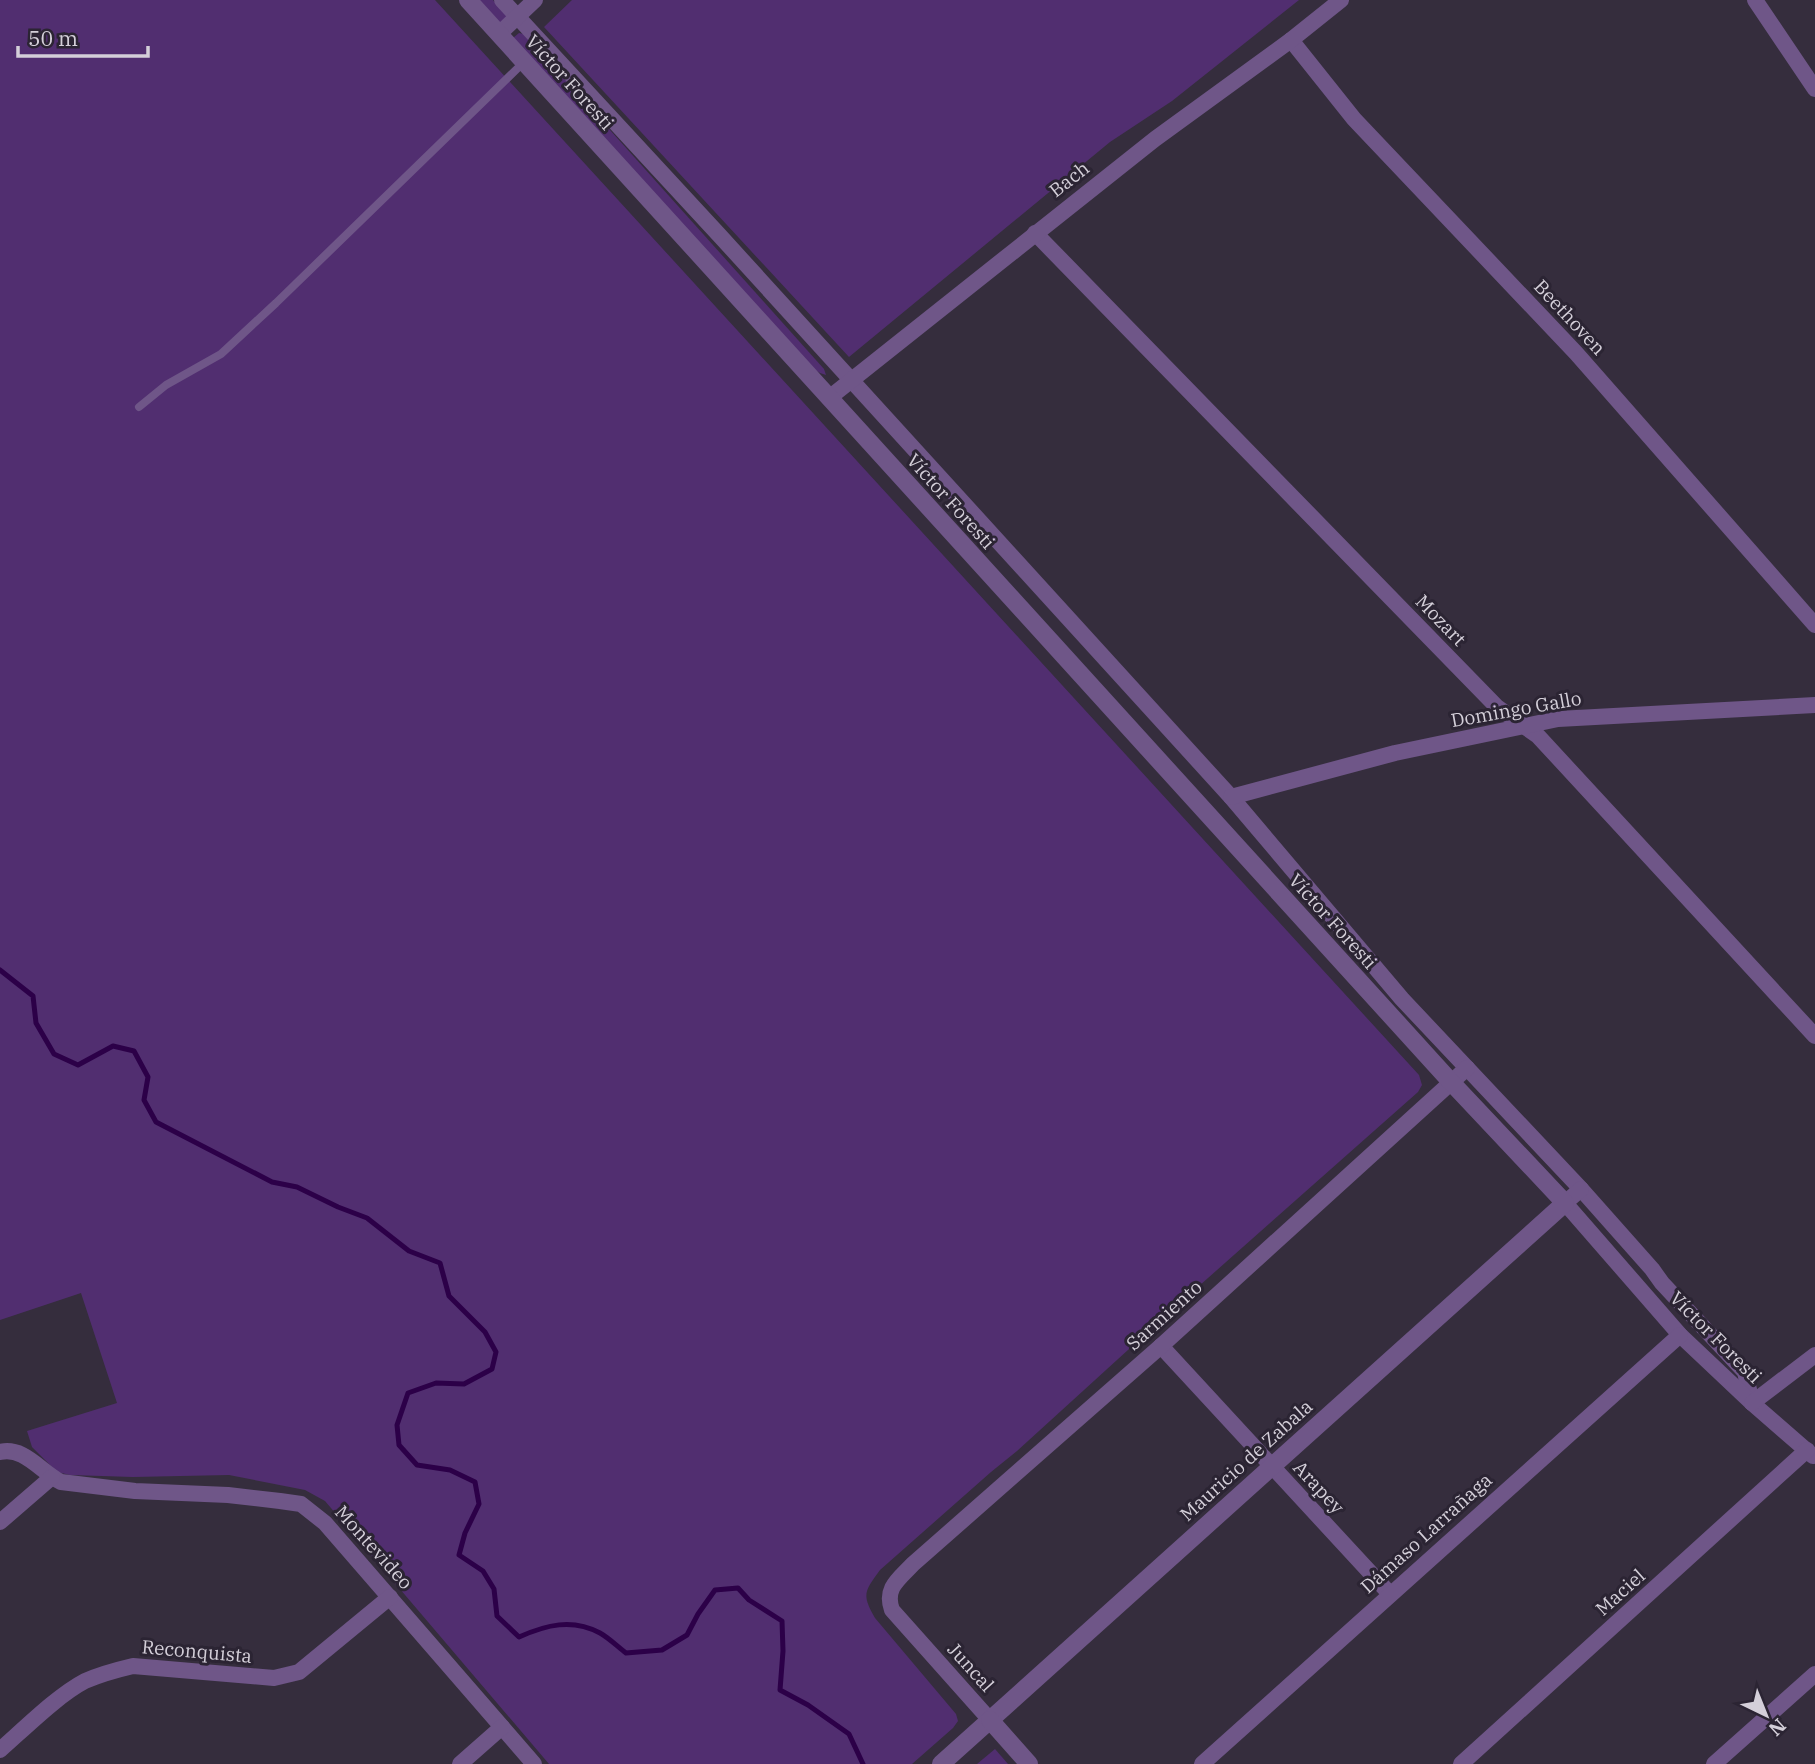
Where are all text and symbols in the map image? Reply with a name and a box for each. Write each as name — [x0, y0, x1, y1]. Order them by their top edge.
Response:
scale bar — [18, 14, 147, 58]
text: 50 m — [28, 24, 78, 52]
street label: Víctor Foresti — [521, 29, 619, 135]
street label: Bach — [1044, 156, 1094, 202]
street label: Beethoven — [1529, 274, 1611, 360]
street label: Víctor Foresti — [902, 448, 1000, 554]
street label: Mozart — [1411, 589, 1472, 651]
street label: Domingo Gallo — [1449, 686, 1583, 732]
street label: Víctor Foresti — [1284, 868, 1382, 974]
street label: Sarmiento — [1121, 1275, 1207, 1355]
street label: Víctor Foresti — [1665, 1286, 1767, 1388]
street label: Mauricio de Zabala — [1175, 1394, 1317, 1526]
street label: Arapey — [1288, 1455, 1350, 1519]
street label: Dámaso Larrañaga — [1355, 1468, 1497, 1598]
street label: Montevideo — [330, 1500, 418, 1594]
street label: Maciel — [1590, 1563, 1650, 1621]
street label: Reconquista — [141, 1634, 253, 1668]
street label: Juncal — [943, 1637, 1000, 1697]
north arrow — [1731, 1680, 1801, 1750]
text: N — [1764, 1714, 1791, 1741]

